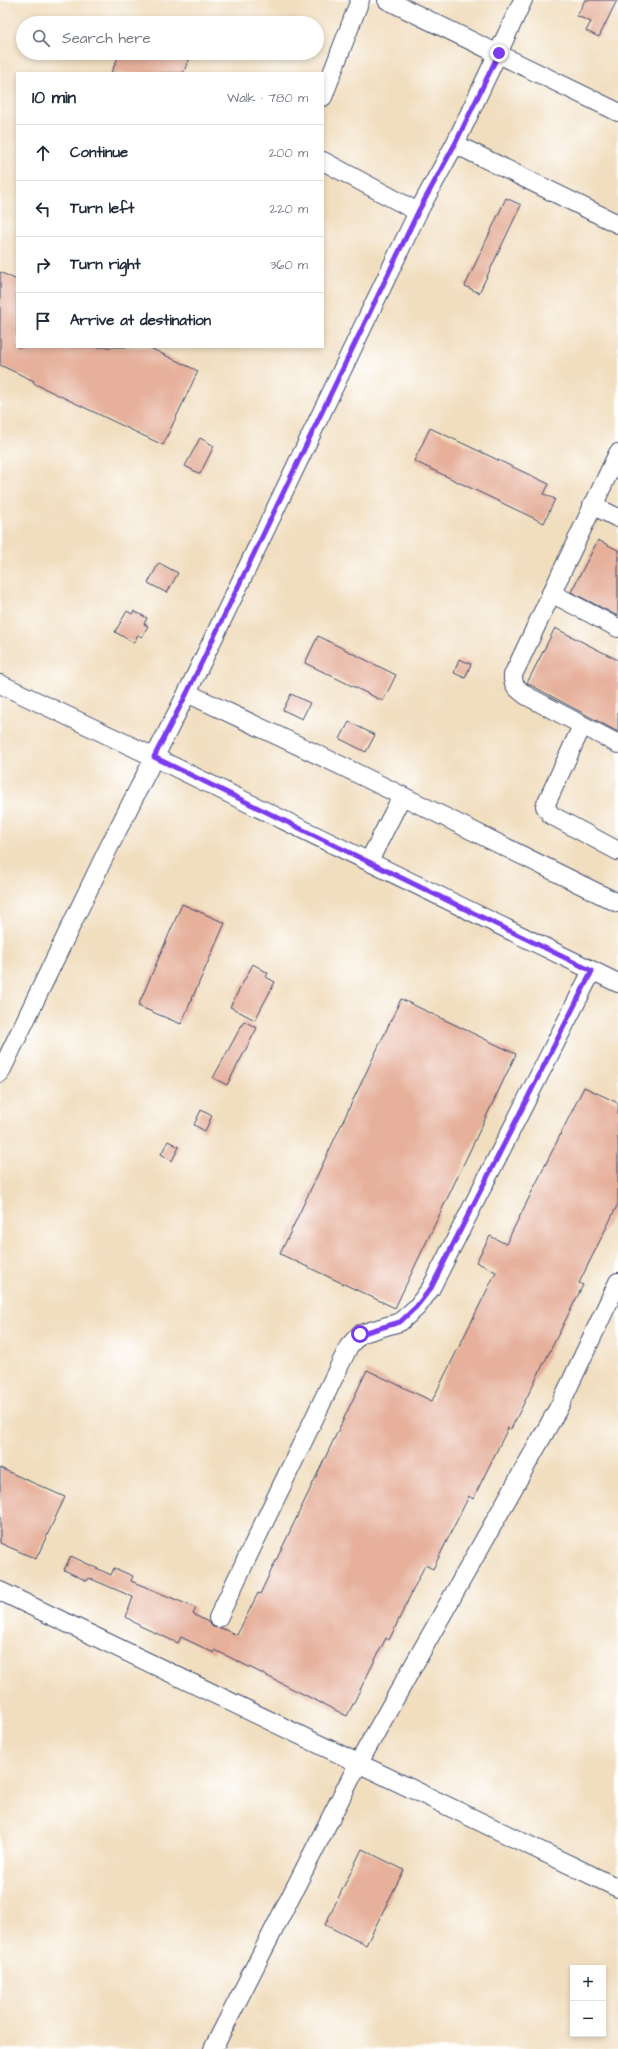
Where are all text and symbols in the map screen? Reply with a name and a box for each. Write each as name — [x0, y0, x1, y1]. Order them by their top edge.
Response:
search box — [16, 16, 324, 60]
icon: search — [30, 27, 52, 49]
text: Search here — [62, 28, 151, 49]
route end — [490, 44, 508, 62]
text: 10 min — [32, 86, 76, 110]
text: Walk · 780 m — [227, 89, 308, 107]
icon: ahead — [32, 142, 54, 164]
text: Continue — [70, 142, 128, 163]
text: 200 m — [269, 144, 308, 162]
icon: left — [32, 198, 54, 220]
text: Turn left — [70, 198, 134, 219]
text: 220 m — [270, 200, 308, 218]
icon: right — [32, 254, 54, 276]
text: Turn right — [70, 254, 141, 275]
text: 360 m — [270, 256, 308, 274]
icon: arrive — [32, 310, 54, 332]
text: Arrive at destination — [70, 310, 211, 331]
route start — [351, 1325, 369, 1343]
map controls — [570, 1965, 606, 2037]
button: + — [570, 1965, 606, 2001]
button: − — [570, 2001, 606, 2037]

